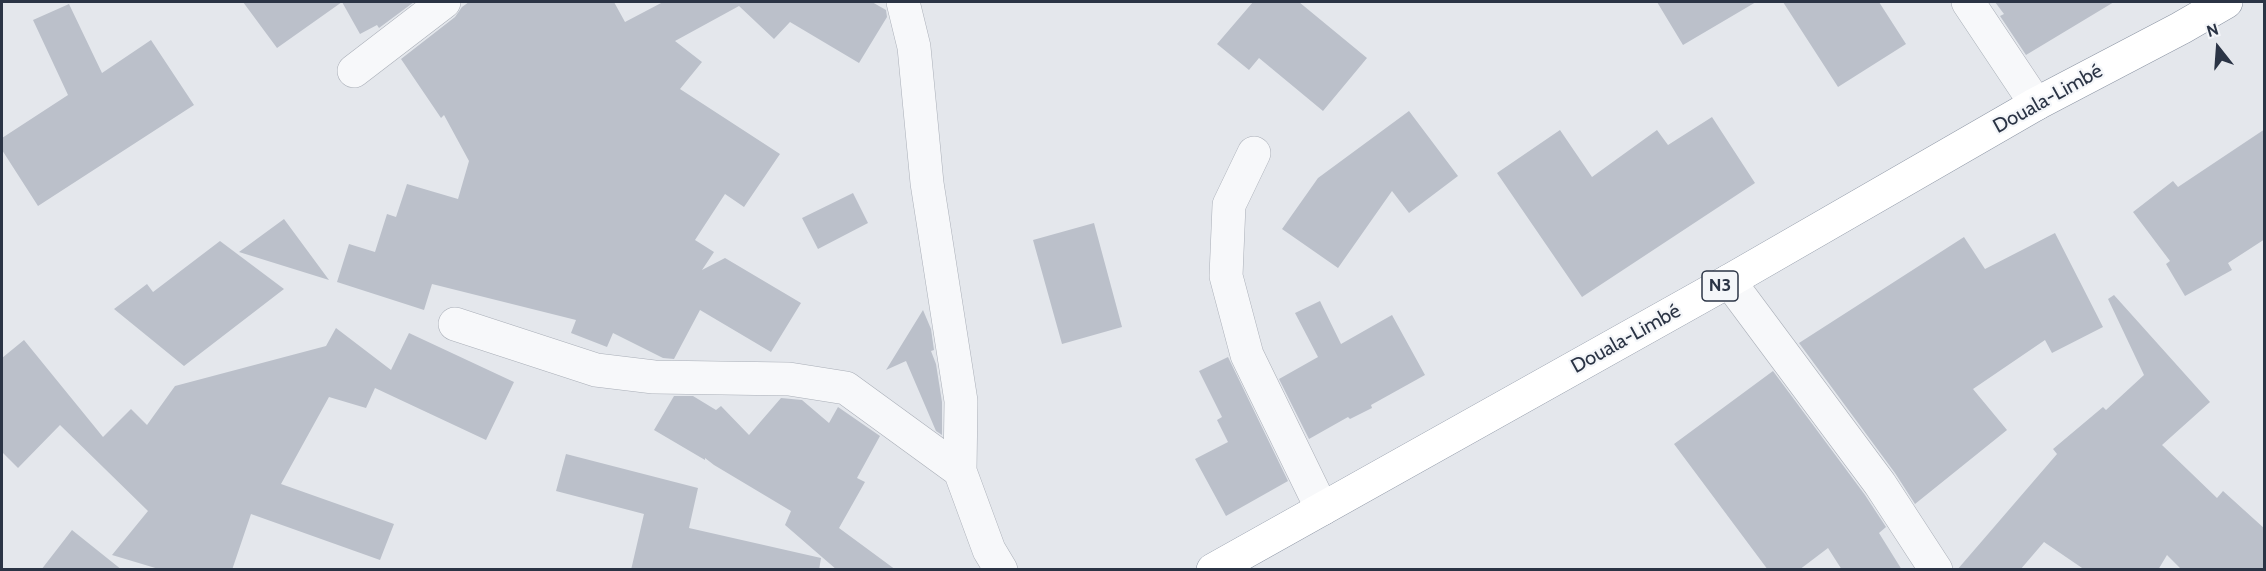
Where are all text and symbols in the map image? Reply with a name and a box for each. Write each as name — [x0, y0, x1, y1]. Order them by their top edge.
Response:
north arrow — [2188, 18, 2248, 78]
text: N — [2204, 20, 2221, 41]
street label: Douala-Limbé — [1989, 59, 2107, 139]
road number: N3 — [1702, 271, 1738, 301]
street label: Douala-Limbé — [1567, 299, 1685, 379]

